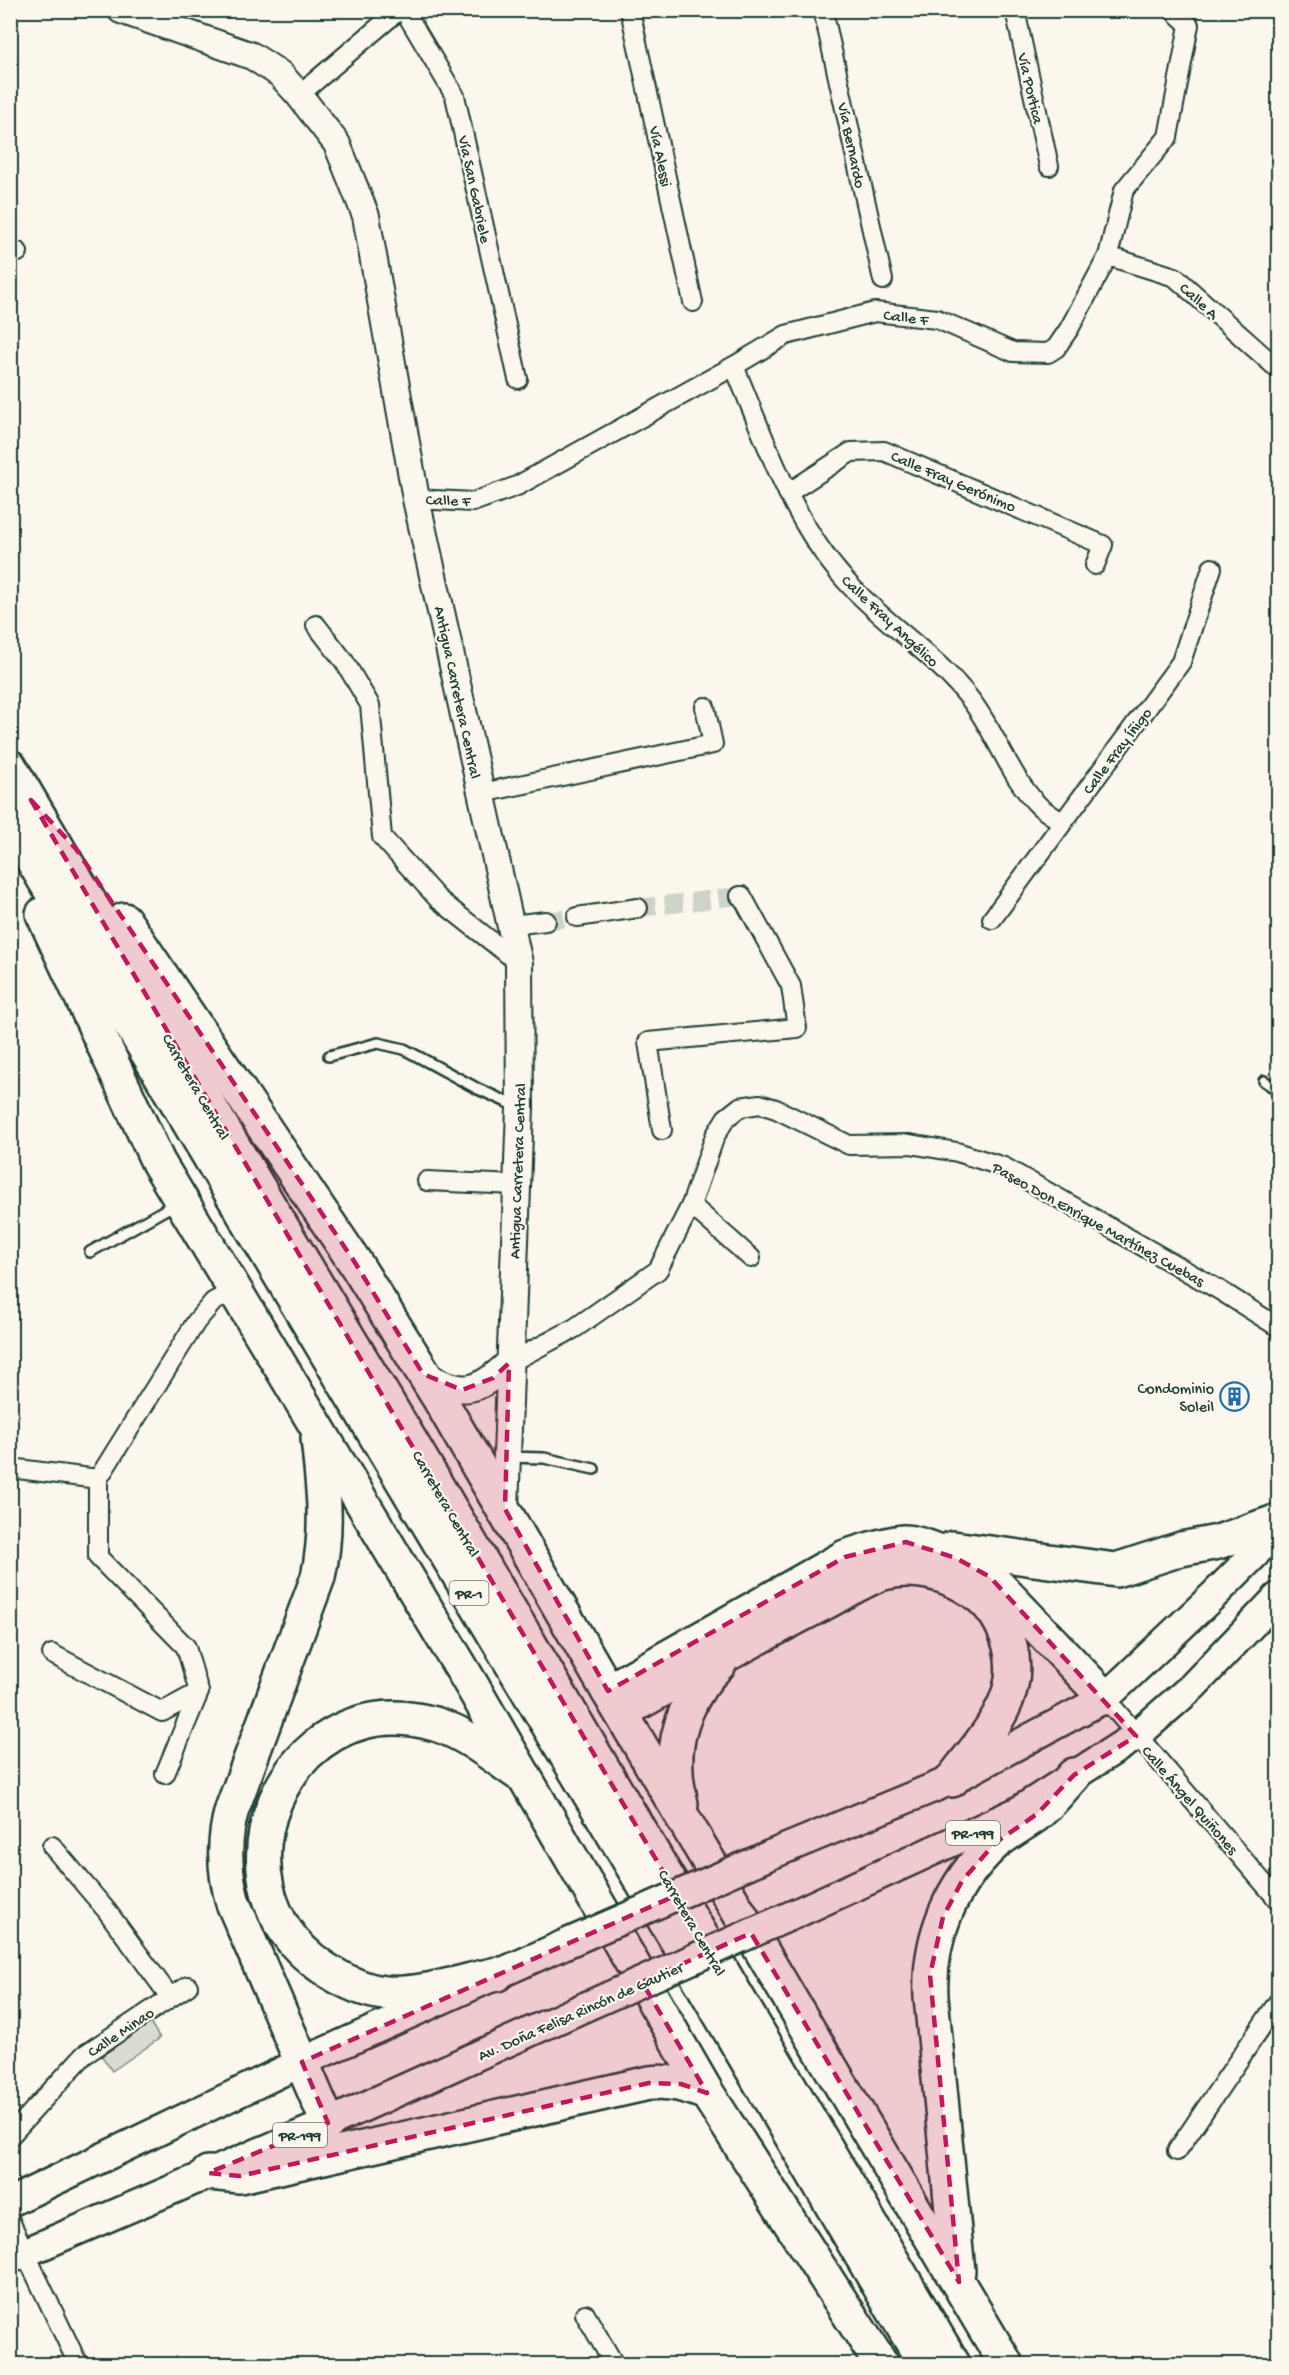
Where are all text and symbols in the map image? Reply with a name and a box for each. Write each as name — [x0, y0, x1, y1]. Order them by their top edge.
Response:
street label: Vía Portica — [1011, 51, 1046, 127]
street label: Vía Bernardo — [831, 100, 868, 190]
street label: Vía Alessi — [643, 124, 674, 189]
street label: Vía San Gabriele — [452, 133, 493, 246]
street label: Calle A — [1174, 280, 1222, 326]
street label: Calle F — [882, 307, 930, 332]
street label: Calle Fray Gerónimo — [887, 448, 1018, 518]
street label: Calle F — [425, 492, 471, 513]
street label: Calle Fray Angélico — [836, 573, 941, 673]
street label: Antigua Carretera Central — [428, 605, 483, 781]
street label: Calle Fray Íñigo — [1079, 705, 1157, 799]
street label: Carretera Central — [156, 1031, 232, 1144]
street label: Antigua Carretera Central — [507, 1083, 532, 1259]
street label: Paseo Don Enrique Martínez Cuebas — [987, 1159, 1208, 1293]
building icon: Condominio Soleil — [1219, 1380, 1251, 1412]
place label: Condominio Soleil — [1138, 1381, 1214, 1418]
street label: Carretera Central — [406, 1448, 482, 1561]
road number: PR-1 — [450, 1581, 488, 1605]
street label: Calle Ángel Quiñones — [1136, 1742, 1242, 1860]
road number: PR-199 — [946, 1821, 1000, 1845]
street label: Carretera Central — [652, 1867, 728, 1980]
street label: Av. Doña Felisa Rincón de Gautier — [476, 1959, 688, 2067]
street label: Calle Minao — [85, 2005, 159, 2063]
road number: PR-199 — [273, 2123, 327, 2147]

